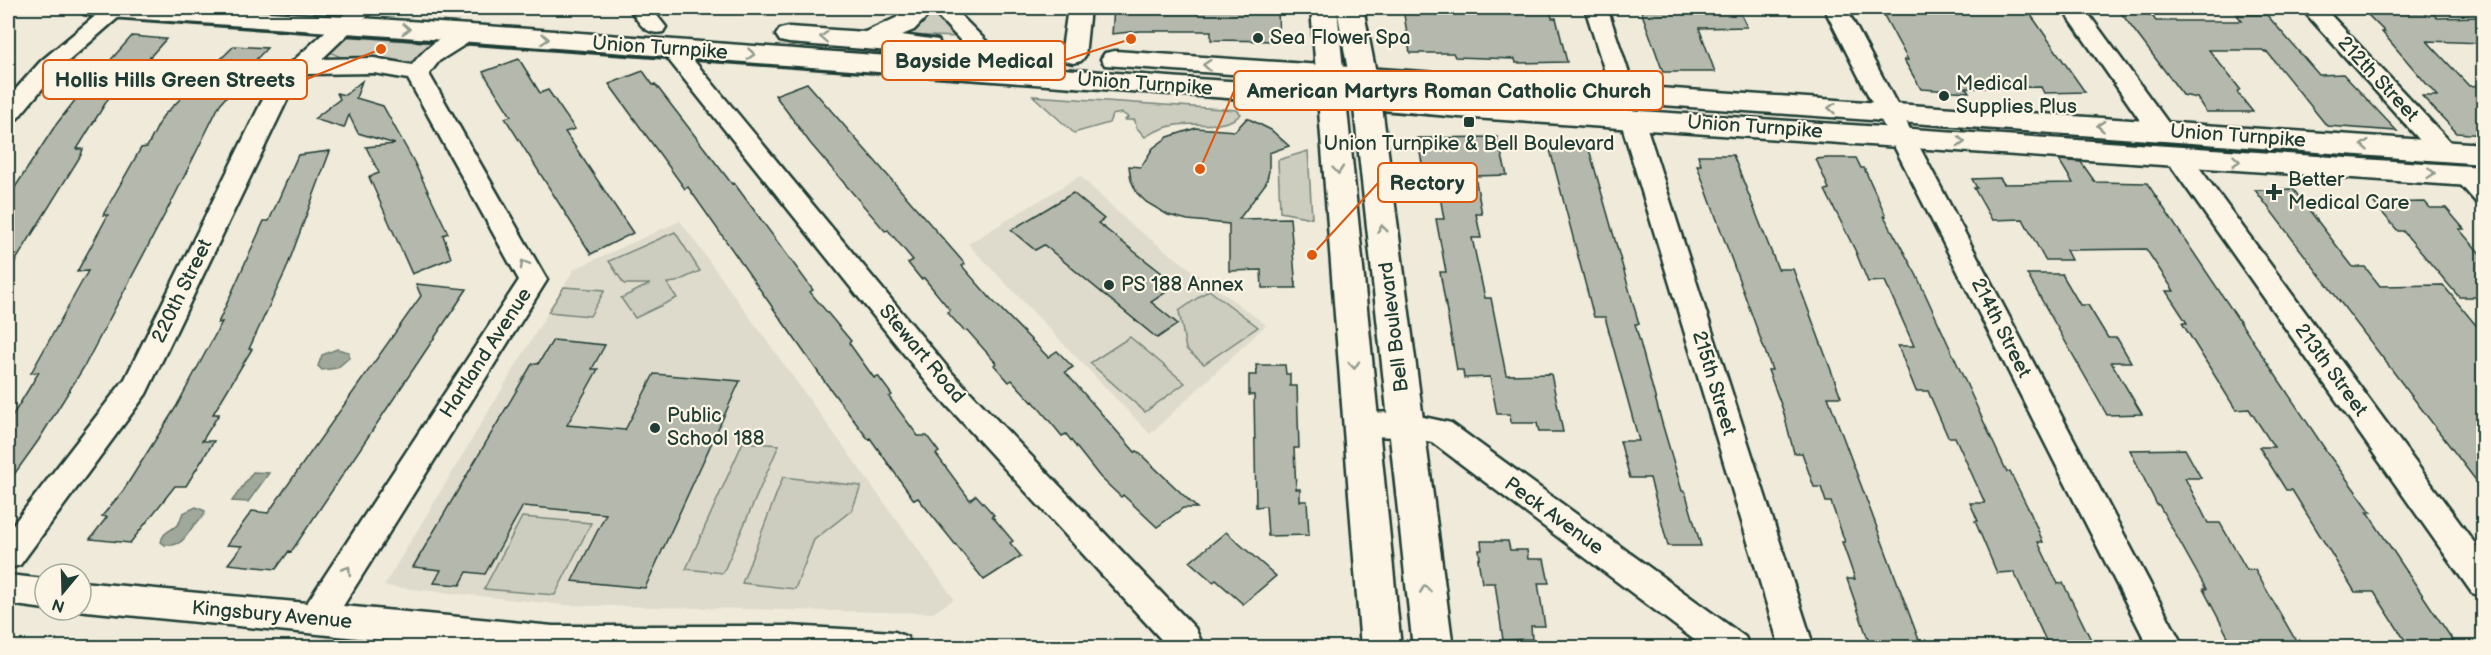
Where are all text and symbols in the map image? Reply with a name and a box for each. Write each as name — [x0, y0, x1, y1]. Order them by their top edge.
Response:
one-way arrow — [401, 22, 410, 35]
place label: Sea Flower Spa — [1270, 26, 1411, 50]
one-way arrow — [819, 30, 828, 43]
street label: Union Turnpike — [591, 31, 729, 65]
marker: Sea Flower Spa — [1251, 31, 1265, 45]
street label: 212th Street — [2332, 31, 2424, 127]
one-way arrow — [540, 32, 549, 45]
callout: Bayside Medical — [882, 41, 1065, 80]
one-way arrow — [746, 48, 755, 61]
text: Bayside Medical — [895, 49, 1053, 74]
one-way arrow — [1202, 59, 1211, 72]
callout: Hollis Hills Green Streets — [43, 60, 307, 99]
street label: Union Turnpike — [1076, 67, 1214, 101]
text: Hollis Hills Green Streets — [55, 68, 295, 93]
callout: American Martyrs Roman Catholic Church — [1234, 71, 1663, 110]
place label: Medical Supplies Plus — [1956, 72, 2077, 119]
text: American Martyrs Roman Catholic Church — [1246, 79, 1651, 104]
marker: Medical Supplies Plus — [1937, 89, 1951, 103]
one-way arrow — [1827, 102, 1836, 115]
street label: Union Turnpike — [1686, 110, 1824, 144]
marker: Union Turnpike & Bell Boulevard — [1462, 115, 1476, 129]
street label: Union Turnpike — [2169, 119, 2307, 153]
one-way arrow — [2097, 120, 2106, 133]
place label: Union Turnpike & Bell Boulevard — [1324, 132, 1614, 156]
one-way arrow — [1957, 135, 1966, 148]
one-way arrow — [2360, 139, 2369, 152]
one-way arrow — [2232, 154, 2241, 167]
callout: Rectory — [1378, 163, 1477, 202]
one-way arrow — [1331, 166, 1344, 175]
one-way arrow — [2426, 167, 2435, 180]
place label: Better Medical Care — [2288, 168, 2409, 215]
text: Rectory — [1389, 171, 1465, 196]
marker: Better Medical Care — [2265, 183, 2283, 201]
one-way arrow — [1376, 224, 1389, 234]
street label: 220th Street — [147, 235, 217, 347]
one-way arrow — [520, 260, 531, 270]
street label: Bell Boulevard — [1374, 261, 1414, 393]
place label: PS 188 Annex — [1121, 273, 1244, 297]
street label: 214th Street — [1966, 274, 2036, 382]
marker: PS 188 Annex — [1102, 278, 1116, 292]
street label: Hartland Avenue — [435, 283, 537, 423]
street label: Stewart Road — [874, 300, 970, 408]
street label: 213th Street — [2289, 319, 2373, 421]
street label: 215th Street — [1687, 328, 1741, 438]
one-way arrow — [1347, 360, 1360, 369]
place label: Public School 188 — [667, 404, 764, 451]
marker: Public School 188 — [648, 421, 662, 435]
street label: Peck Avenue — [1500, 472, 1608, 560]
north arrow — [33, 562, 93, 622]
one-way arrow — [340, 566, 352, 576]
one-way arrow — [1420, 585, 1432, 594]
text: N — [50, 594, 67, 616]
street label: Kingsbury Avenue — [191, 596, 353, 634]

